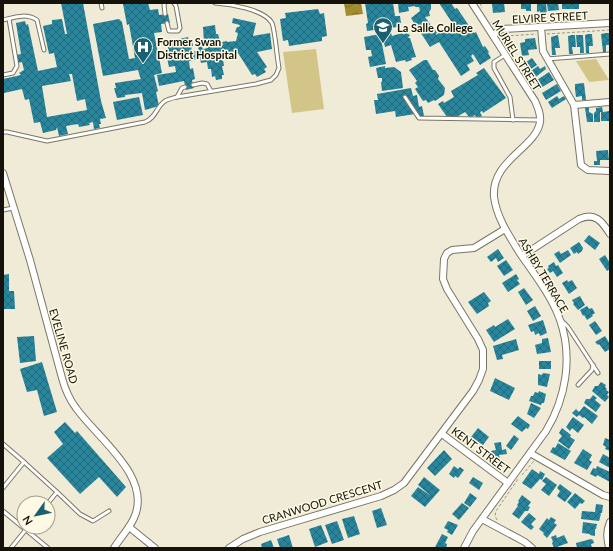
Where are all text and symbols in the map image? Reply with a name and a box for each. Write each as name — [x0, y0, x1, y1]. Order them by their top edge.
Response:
street label: ELVIRE STREET — [512, 8, 589, 25]
school or university icon: La Salle College — [372, 16, 394, 44]
street label: MURIEL STREET — [490, 17, 544, 93]
place label: La Salle College — [397, 21, 473, 34]
place label: Former Swan District Hospital — [157, 35, 237, 61]
hospital icon: Former Swan District Hospital — [132, 36, 154, 64]
street label: ASHBY TERRACE — [516, 235, 572, 315]
street label: EVELINE ROAD — [47, 307, 81, 385]
street label: KENT STREET — [449, 424, 513, 476]
street label: CRANWOOD CRESCENT — [260, 477, 384, 527]
north arrow — [16, 495, 56, 535]
text: N — [19, 514, 35, 528]

